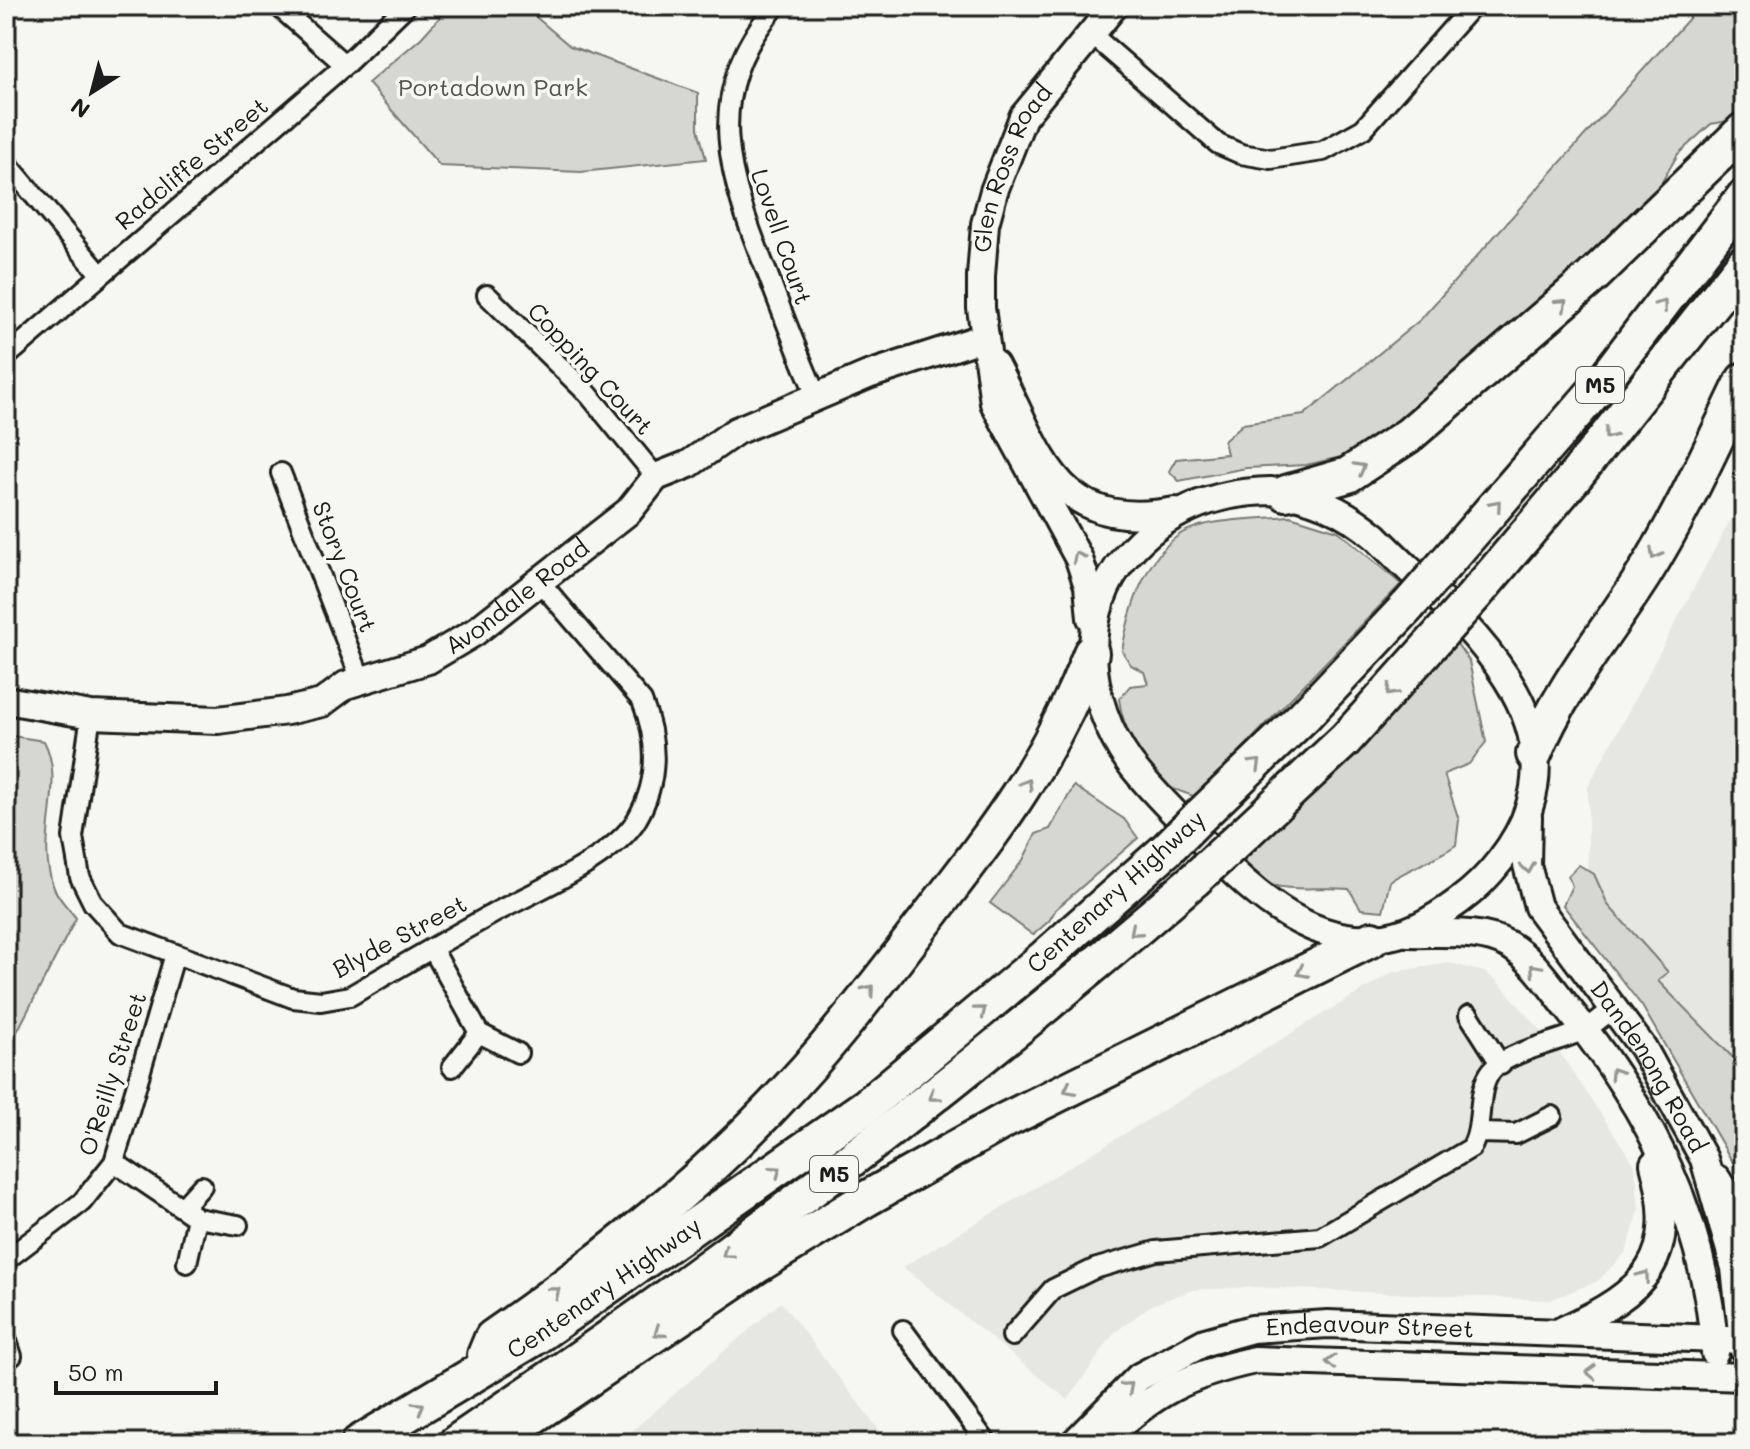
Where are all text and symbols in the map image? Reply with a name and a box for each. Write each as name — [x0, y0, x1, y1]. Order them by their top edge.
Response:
north arrow — [52, 52, 132, 132]
park label: Portadown Park — [398, 71, 588, 102]
street label: Glen Ross Road — [966, 77, 1058, 253]
street label: Radcliffe Street — [108, 90, 274, 236]
text: N — [65, 92, 95, 125]
street label: Lovell Court — [745, 165, 820, 308]
street label: Copping Court — [522, 295, 661, 441]
one-way arrow — [1652, 299, 1667, 314]
one-way arrow — [1552, 300, 1567, 314]
road number: M5 — [1576, 367, 1624, 403]
one-way arrow — [1604, 425, 1619, 439]
one-way arrow — [1351, 462, 1366, 478]
street label: Story Court — [306, 497, 385, 636]
one-way arrow — [1487, 500, 1501, 515]
street label: Avondale Road — [439, 531, 595, 660]
one-way arrow — [1649, 546, 1665, 560]
one-way arrow — [1072, 551, 1087, 566]
one-way arrow — [1386, 682, 1401, 696]
one-way arrow — [1247, 758, 1261, 773]
one-way arrow — [1017, 778, 1033, 793]
street label: Centenary Highway — [1019, 803, 1211, 979]
one-way arrow — [1519, 861, 1536, 875]
street label: Blyde Street — [327, 887, 472, 984]
one-way arrow — [1129, 921, 1144, 936]
one-way arrow — [1295, 962, 1310, 977]
one-way arrow — [1531, 964, 1545, 979]
street label: Dandenong Road — [1584, 974, 1714, 1158]
one-way arrow — [859, 985, 874, 999]
street label: O'Reilly Street — [70, 988, 153, 1159]
one-way arrow — [971, 1006, 986, 1021]
one-way arrow — [1610, 1067, 1625, 1081]
one-way arrow — [1063, 1079, 1078, 1094]
one-way arrow — [929, 1086, 943, 1101]
road number: M5 — [810, 1156, 858, 1192]
one-way arrow — [767, 1166, 782, 1181]
street label: Centenary Highway — [501, 1209, 706, 1365]
one-way arrow — [721, 1244, 736, 1258]
one-way arrow — [1634, 1271, 1648, 1285]
one-way arrow — [546, 1288, 561, 1302]
street label: Endeavour Street — [1265, 1307, 1474, 1344]
one-way arrow — [654, 1322, 668, 1337]
scale bar — [56, 1345, 216, 1395]
one-way arrow — [1324, 1354, 1337, 1371]
text: 50 m — [68, 1356, 124, 1387]
one-way arrow — [1584, 1364, 1597, 1381]
one-way arrow — [1119, 1382, 1133, 1396]
one-way arrow — [410, 1401, 425, 1417]

